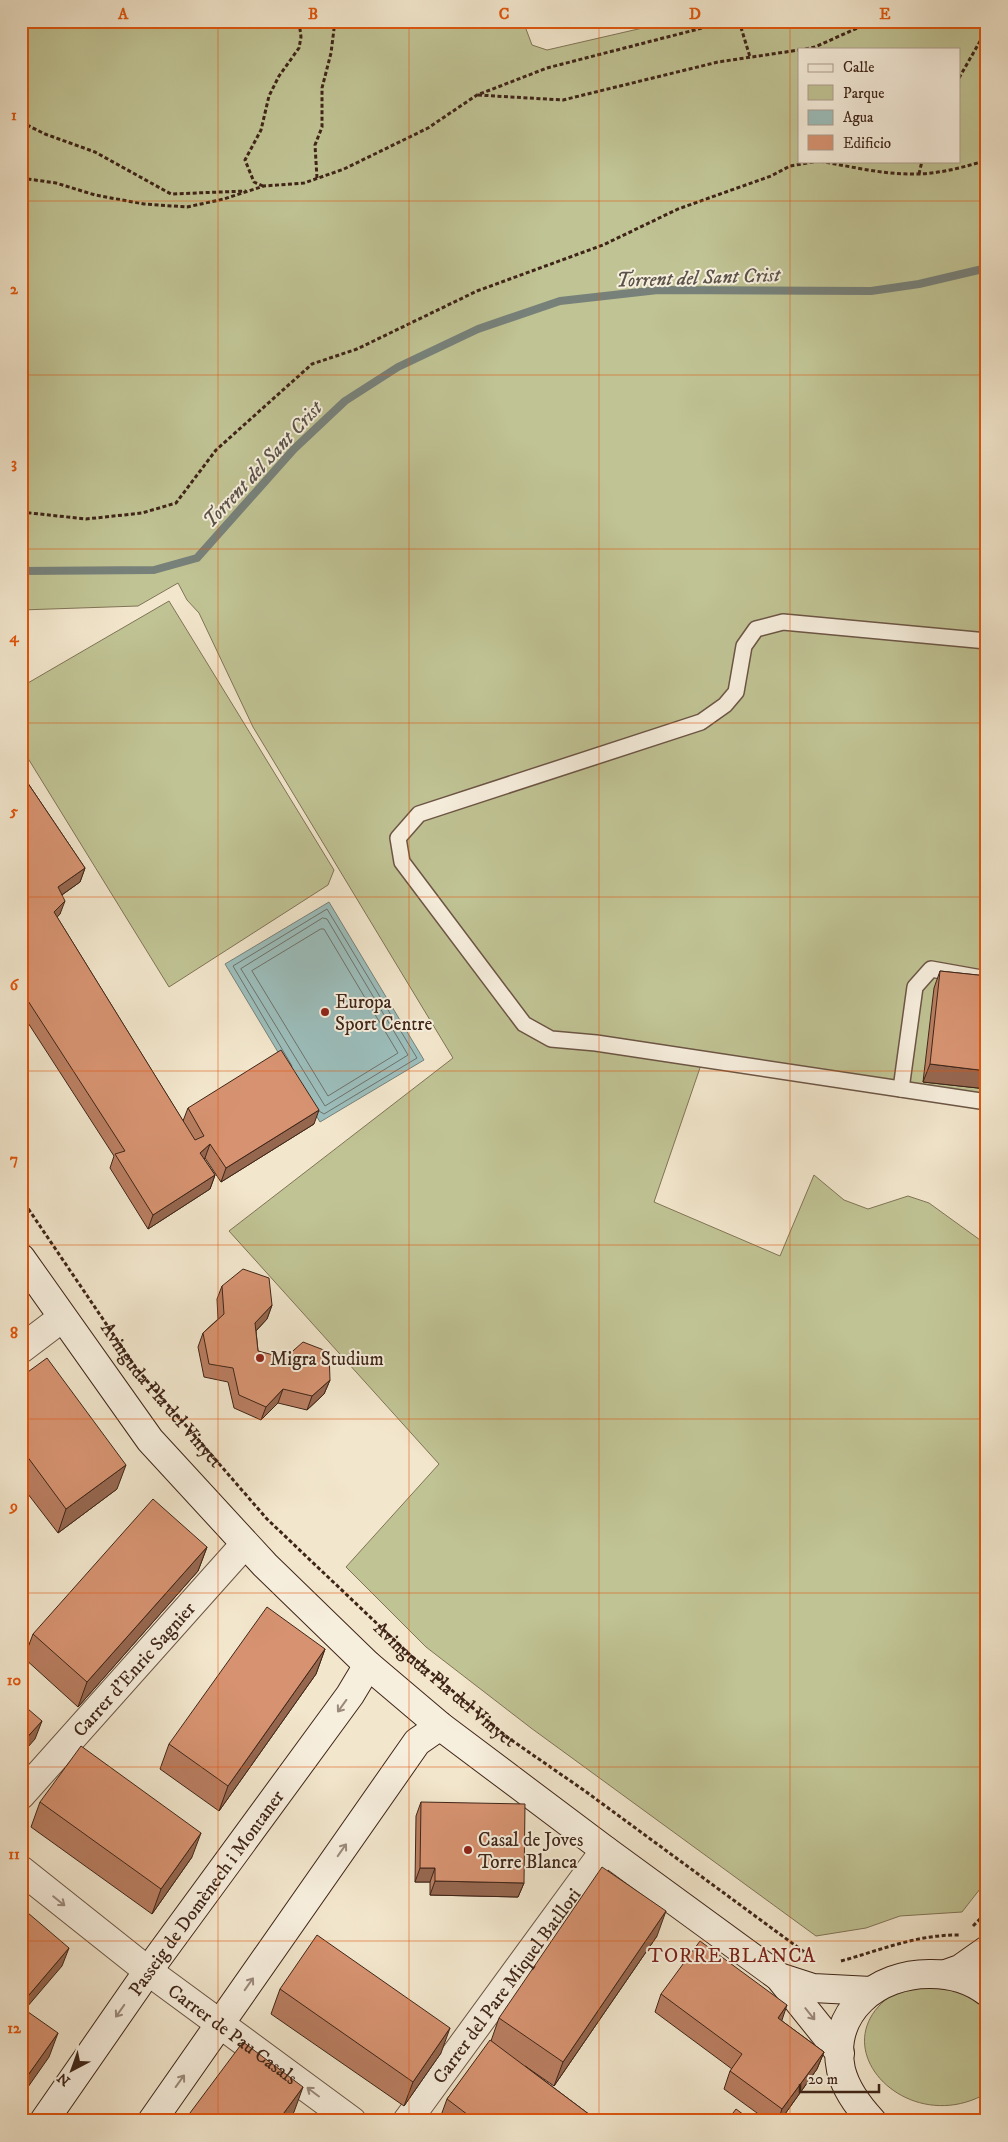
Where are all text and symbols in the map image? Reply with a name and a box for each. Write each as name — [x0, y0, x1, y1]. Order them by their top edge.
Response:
text: A — [117, 4, 129, 24]
text: B — [308, 4, 318, 24]
text: C — [499, 4, 509, 24]
text: D — [689, 4, 701, 24]
text: E — [879, 4, 891, 24]
legend — [798, 48, 960, 162]
text: Calle — [843, 58, 875, 77]
text: Parque — [843, 84, 884, 103]
text: 1 — [11, 105, 17, 125]
text: Agua — [843, 108, 874, 127]
text: Edificio — [843, 134, 891, 153]
water label: Torrent del Sant Crist — [616, 263, 782, 294]
text: 2 — [10, 279, 19, 299]
water label: Torrent del Sant Crist — [198, 395, 329, 534]
text: 3 — [11, 453, 17, 473]
text: 4 — [8, 627, 19, 647]
text: 5 — [9, 801, 18, 821]
text: 6 — [10, 975, 20, 995]
place label: Europa Sport Centre — [335, 991, 432, 1036]
marker: Europa Sport Centre — [319, 1006, 331, 1018]
text: 7 — [10, 1149, 18, 1169]
street label: Avinguda Pla del Vinyet — [95, 1318, 227, 1472]
text: 8 — [10, 1323, 18, 1343]
place label: Migra Studium — [270, 1348, 384, 1371]
marker: Migra Studium — [254, 1352, 266, 1364]
text: 9 — [9, 1496, 18, 1516]
street label: Carrer d'Enric Sagnier — [68, 1598, 201, 1742]
street label: Avinguda Pla del Vinyet — [369, 1617, 520, 1753]
text: 10 — [7, 1670, 22, 1690]
one-way arrow — [337, 1699, 347, 1713]
street label: Passeig de Domènech i Montaner — [124, 1786, 290, 2001]
place label: Casal de Joves Torre Blanca — [478, 1829, 583, 1874]
one-way arrow — [337, 1843, 347, 1857]
text: 11 — [8, 1844, 20, 1864]
marker: Casal de Joves Torre Blanca — [462, 1844, 474, 1856]
street label: Carrer del Pare Miquel Batllori — [428, 1884, 586, 2088]
one-way arrow — [52, 1895, 65, 1906]
district label: TORRE BLANCA — [648, 1944, 816, 1969]
one-way arrow — [244, 1977, 254, 1991]
street label: Carrer de Pau Casals — [163, 1980, 302, 2090]
one-way arrow — [115, 2004, 125, 2018]
one-way arrow — [804, 2008, 815, 2021]
text: 12 — [7, 2018, 22, 2038]
north arrow — [48, 2044, 98, 2094]
scale bar — [800, 2062, 879, 2094]
text: N — [54, 2068, 74, 2090]
text: 20 m — [808, 2070, 838, 2089]
one-way arrow — [175, 2074, 185, 2088]
one-way arrow — [307, 2086, 320, 2097]

